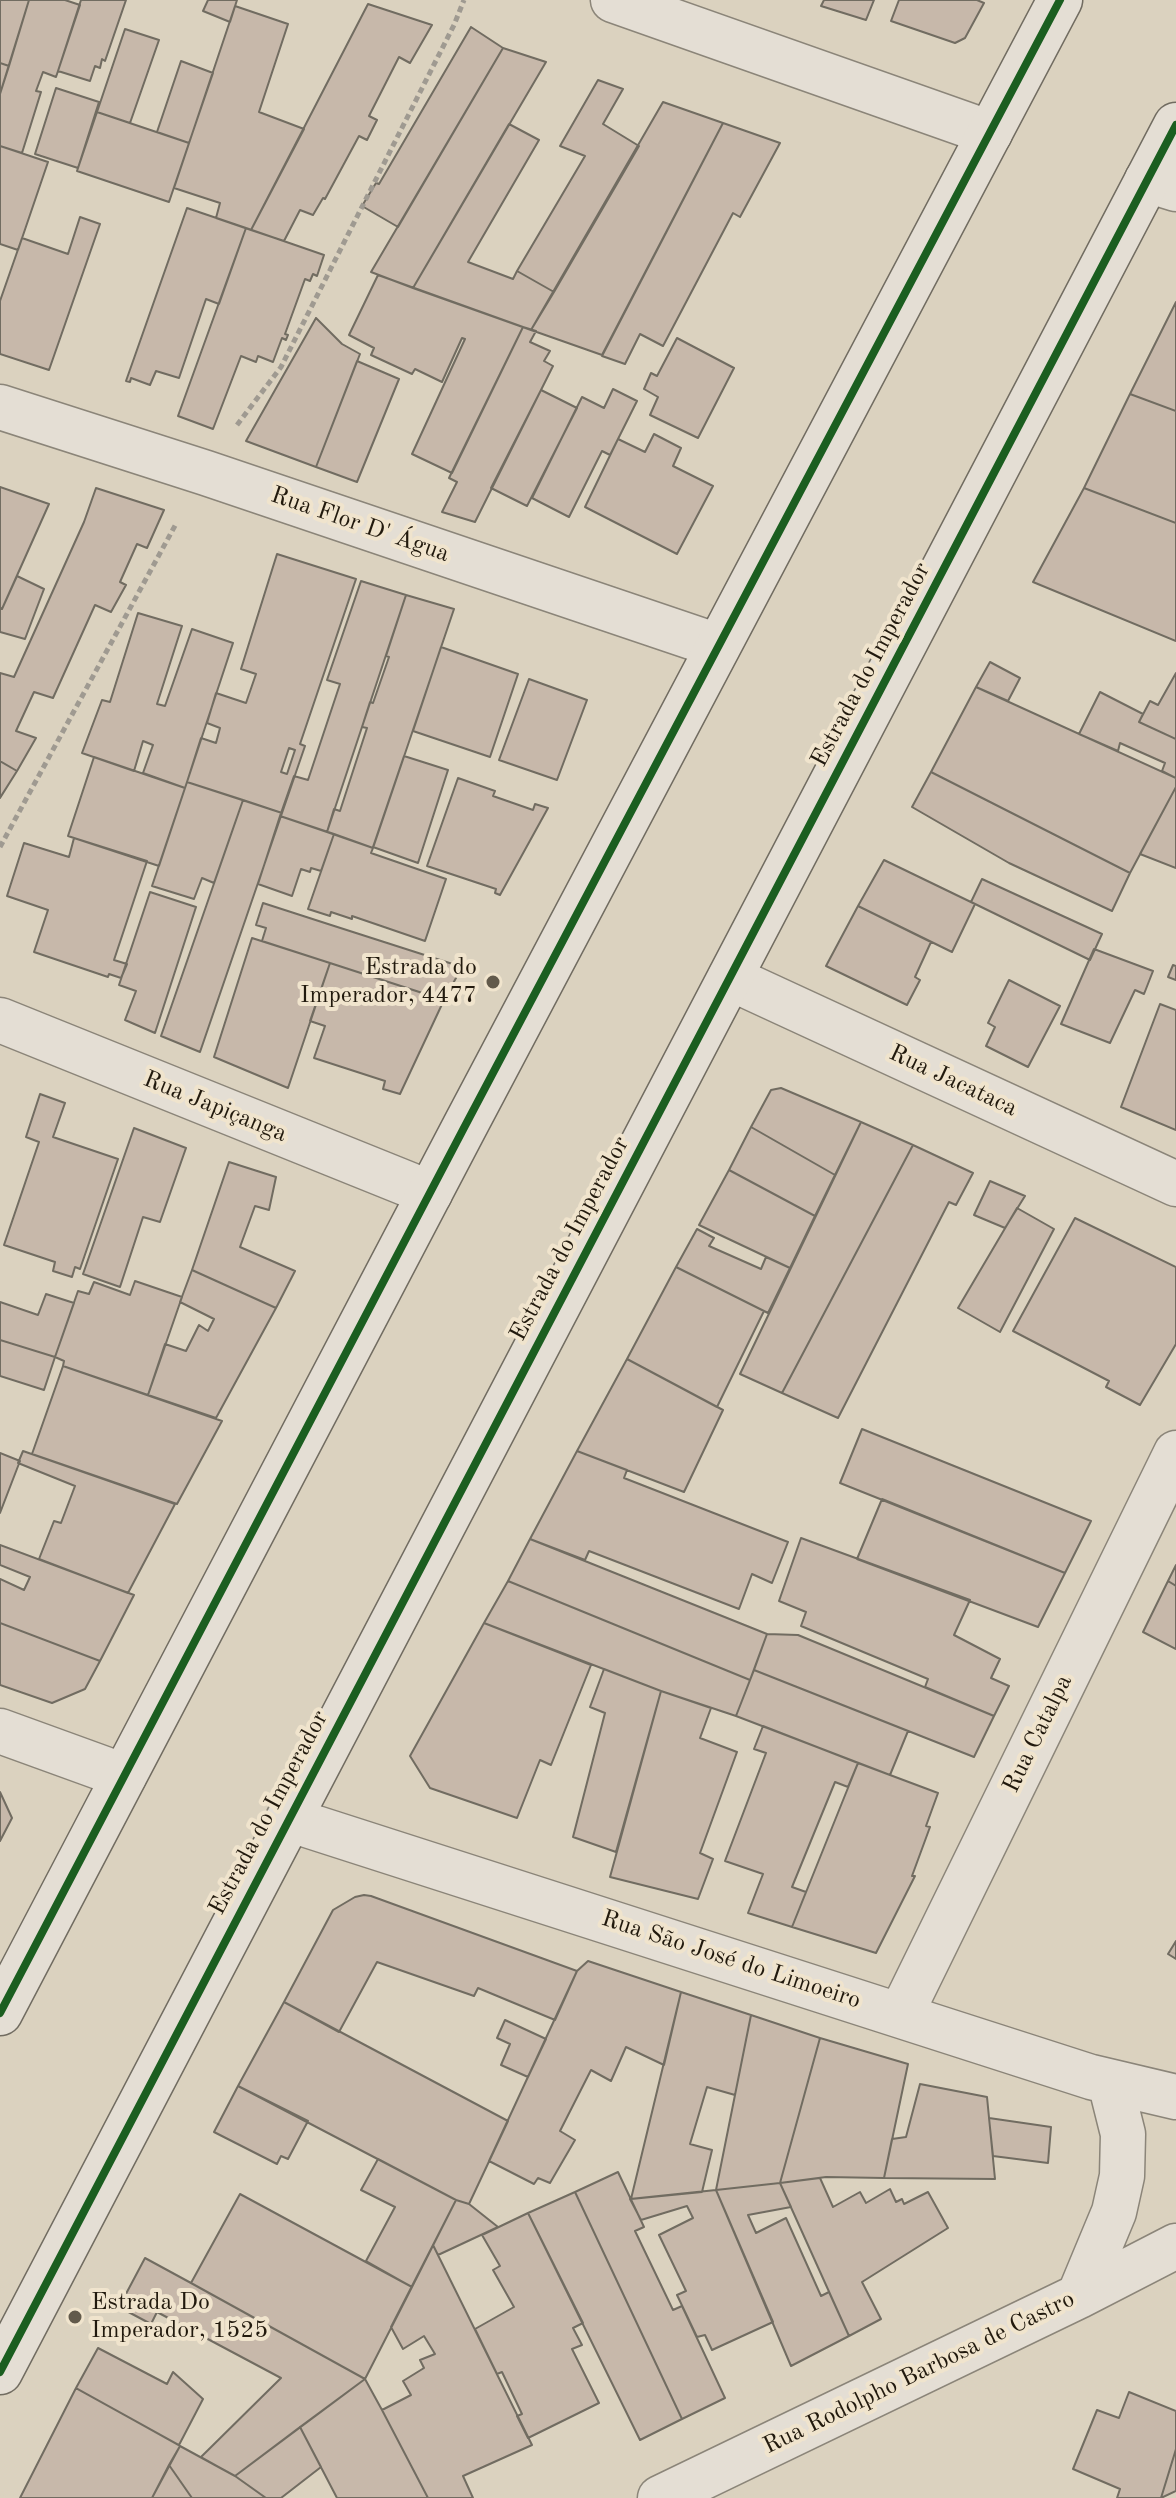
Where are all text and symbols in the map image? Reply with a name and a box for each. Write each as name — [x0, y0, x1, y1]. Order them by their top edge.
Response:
street label: Rua Flor D' Água — [267, 481, 453, 569]
street label: Estrada do Imperador — [805, 558, 937, 772]
place label: Estrada do Imperador, 4477 — [300, 954, 477, 1010]
marker: Estrada do Imperador, 4477 — [484, 973, 502, 991]
street label: Rua Jacataca — [884, 1039, 1022, 1123]
street label: Rua Japiçanga — [139, 1065, 291, 1149]
street label: Estrada do Imperador — [504, 1132, 636, 1346]
street label: Rua Catalpa — [997, 1670, 1079, 1798]
street label: Estrada do Imperador — [203, 1706, 335, 1920]
street label: Rua São José do Limoeiro — [598, 1904, 864, 2016]
street label: Rua Rodolpho Barbosa de Castro — [759, 2285, 1079, 2461]
place label: Estrada Do Imperador, 1525 — [91, 2289, 268, 2345]
marker: Estrada Do Imperador, 1525 — [66, 2308, 84, 2326]

